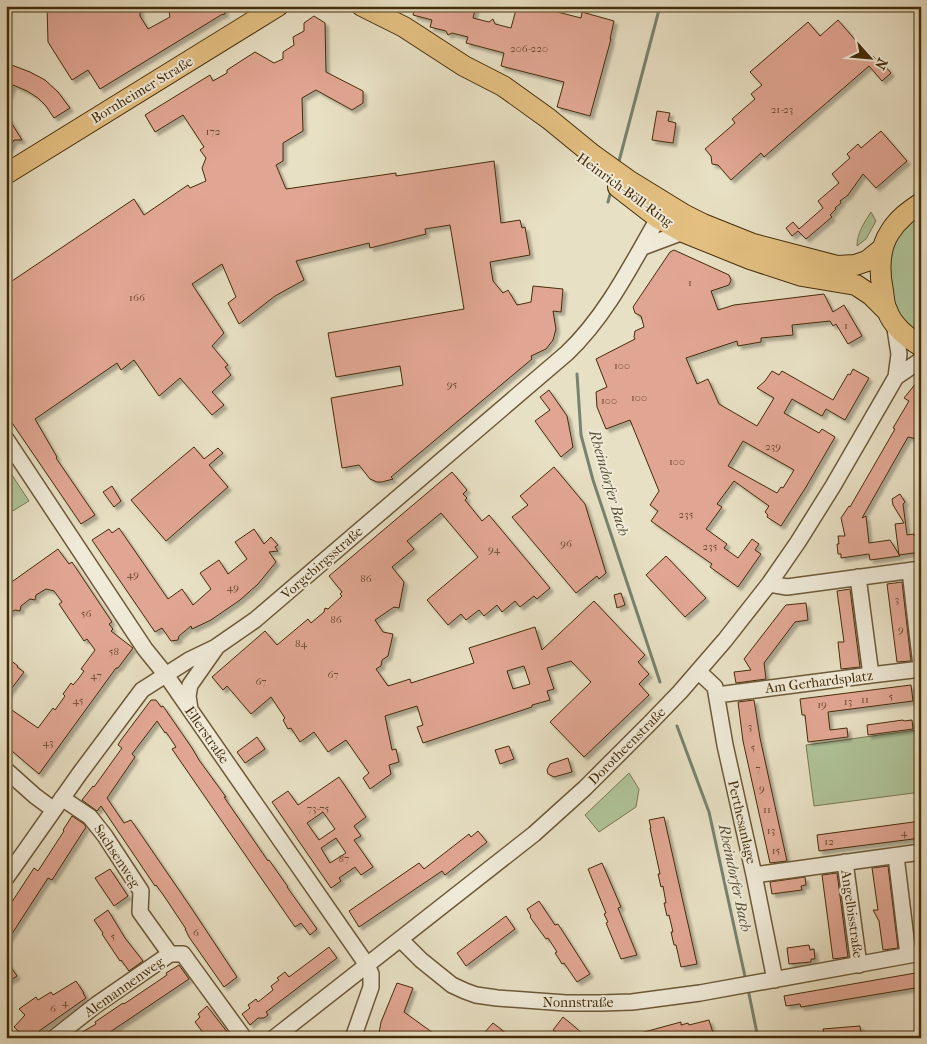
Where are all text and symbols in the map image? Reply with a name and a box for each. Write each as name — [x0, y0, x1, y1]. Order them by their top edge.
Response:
north arrow — [844, 32, 894, 82]
house number: 206-220 — [510, 42, 548, 55]
street label: Bornheimer Straße — [88, 53, 196, 127]
text: N — [871, 55, 891, 73]
house number: 21-23 — [771, 103, 793, 116]
house number: 172 — [206, 125, 221, 138]
street label: Heinrich-Böll-Ring — [573, 149, 677, 231]
house number: 1 — [688, 276, 692, 289]
house number: 166 — [129, 291, 145, 304]
house number: 1 — [844, 319, 848, 332]
house number: 100 — [614, 359, 630, 372]
house number: 95 — [447, 378, 458, 391]
house number: 100 — [631, 391, 647, 404]
house number: 100 — [601, 394, 617, 407]
water label: Rheindorfer Bach — [585, 427, 633, 538]
house number: 239 — [765, 440, 781, 453]
house number: 100 — [669, 455, 685, 468]
house number: 235 — [679, 508, 694, 521]
street label: Vorgebirgsstraße — [277, 523, 366, 604]
house number: 96 — [560, 537, 572, 550]
house number: 235 — [703, 540, 718, 553]
house number: 94 — [488, 543, 501, 556]
house number: 49 — [127, 568, 139, 581]
house number: 86 — [360, 572, 372, 585]
house number: 49 — [227, 581, 239, 594]
house number: 3 — [895, 593, 899, 606]
house number: 56 — [81, 607, 91, 620]
house number: 86 — [330, 613, 342, 626]
house number: 9 — [898, 623, 904, 636]
house number: 84 — [295, 637, 307, 650]
house number: 58 — [109, 645, 119, 658]
street label: Am Gerhardsplatz — [763, 667, 874, 697]
house number: 67 — [327, 668, 339, 681]
house number: 47 — [90, 669, 102, 682]
house number: 67 — [255, 675, 267, 688]
house number: 5 — [889, 690, 894, 703]
house number: 11 — [861, 693, 869, 706]
house number: 45 — [73, 694, 84, 707]
house number: 13 — [844, 695, 852, 708]
house number: 19 — [817, 698, 827, 711]
street label: Ellerstraße — [181, 703, 233, 767]
street label: Dorotheenstraße — [585, 704, 669, 788]
house number: 3 — [748, 720, 752, 733]
house number: 43 — [42, 736, 54, 749]
house number: 5 — [751, 741, 756, 754]
house number: 7 — [755, 762, 761, 775]
street label: Perthesanlage — [724, 779, 760, 866]
house number: 9 — [759, 782, 765, 795]
house number: 73-75 — [307, 802, 330, 815]
house number: 11 — [763, 803, 771, 816]
street label: Sachsenweg — [90, 821, 144, 891]
water label: Rheindorfer Bach — [715, 822, 755, 934]
house number: 13 — [767, 824, 775, 837]
house number: 4 — [901, 826, 908, 839]
house number: 12 — [824, 835, 834, 848]
house number: 15 — [772, 844, 781, 857]
house number: 87 — [339, 852, 349, 865]
street label: Angelbisstraße — [837, 868, 867, 959]
house number: 6 — [193, 926, 199, 939]
house number: 5 — [111, 930, 116, 943]
street label: Alemannenweg — [80, 953, 168, 1021]
street label: Nonnstraße — [543, 994, 613, 1011]
house number: 4 — [62, 996, 69, 1009]
house number: 6 — [50, 1002, 56, 1015]

